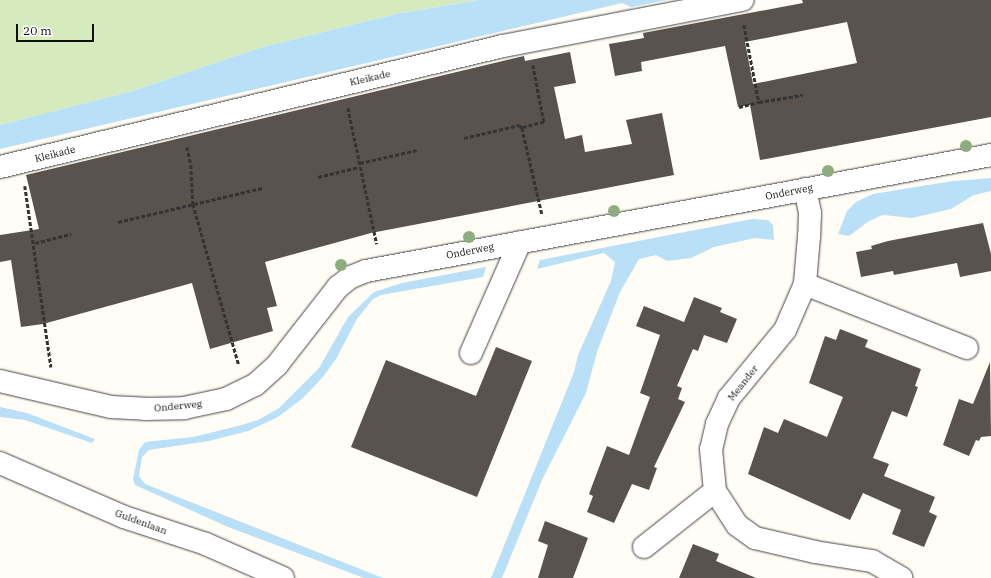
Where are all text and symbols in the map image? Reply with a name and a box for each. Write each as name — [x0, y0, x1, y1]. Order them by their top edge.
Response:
scale bar — [18, 16, 96, 42]
text: 20 m — [23, 23, 52, 38]
street label: Kleikade — [349, 68, 391, 88]
street label: Kleikade — [34, 143, 76, 165]
street label: Onderweg — [764, 182, 814, 202]
street label: Onderweg — [445, 241, 495, 261]
street label: Meander — [725, 363, 761, 403]
street label: Onderweg — [153, 398, 203, 414]
street label: Guldenlaan — [113, 507, 169, 537]

